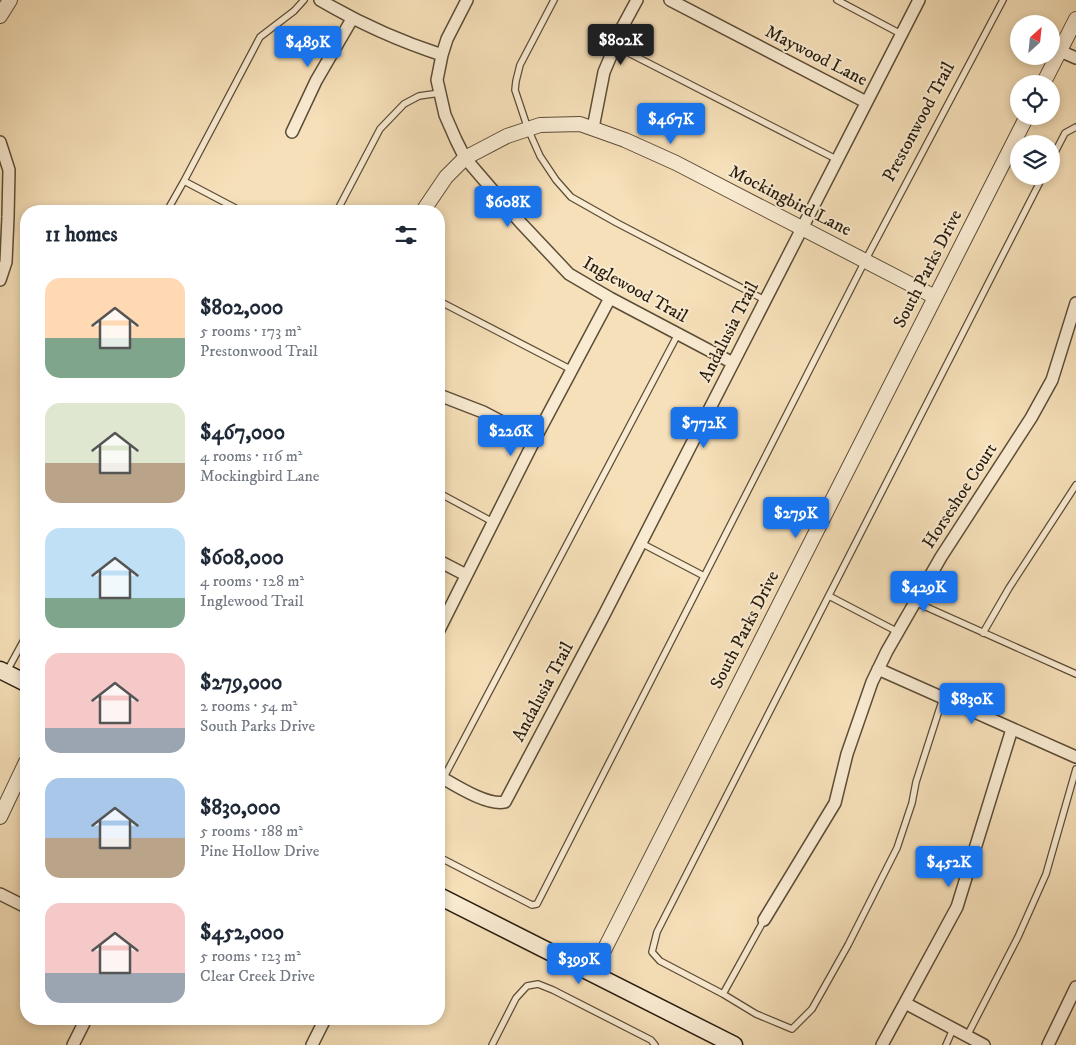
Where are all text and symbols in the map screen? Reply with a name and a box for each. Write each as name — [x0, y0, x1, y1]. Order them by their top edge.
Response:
north arrow — [1010, 15, 1060, 65]
map controls — [1010, 15, 1060, 185]
street label: Maywood Lane — [761, 21, 871, 91]
pin: $802K — [586, 23, 656, 66]
pin: $489K — [273, 26, 343, 68]
text: $802K — [599, 30, 643, 50]
text: $489K — [285, 32, 331, 52]
street label: Prestonwood Trail — [878, 58, 960, 186]
button: locate — [1010, 75, 1060, 125]
pin: $467K — [636, 102, 706, 145]
text: $467K — [648, 109, 694, 129]
button: layers — [1010, 135, 1060, 185]
street label: Mockingbird Lane — [725, 161, 855, 241]
pin: $608K — [473, 186, 543, 228]
text: $608K — [486, 192, 530, 212]
street label: South Parks Drive — [889, 206, 967, 332]
icon: filters — [392, 221, 420, 249]
text: 11 homes — [45, 222, 118, 248]
street label: Inglewood Trail — [579, 252, 692, 328]
street label: Andalusia Trail — [694, 278, 764, 386]
text: $802,000 — [200, 295, 283, 321]
icon: home — [85, 298, 145, 358]
text: 5 rooms · 173 m² — [200, 321, 301, 341]
text: Prestonwood Trail — [200, 341, 318, 361]
pin: $772K — [669, 406, 739, 449]
text: $772K — [682, 413, 726, 433]
pin: $226K — [476, 414, 546, 457]
text: $467,000 — [200, 420, 285, 446]
text: $226K — [489, 421, 533, 441]
icon: home — [85, 423, 145, 483]
street label: Horseshoe Court — [918, 439, 1002, 553]
text: 4 rooms · 116 m² — [200, 446, 302, 466]
text: Mockingbird Lane — [200, 466, 319, 486]
pin: $279K — [761, 496, 831, 539]
text: $279K — [774, 503, 818, 523]
text: $608,000 — [200, 545, 284, 571]
icon: home — [85, 548, 145, 608]
street label: South Parks Drive — [706, 567, 784, 693]
pin: $429K — [889, 570, 959, 613]
text: 4 rooms · 128 m² — [200, 571, 304, 591]
text: $429K — [901, 577, 947, 597]
text: Inglewood Trail — [200, 591, 303, 611]
street label: Andalusia Trail — [508, 638, 579, 746]
text: $279,000 — [200, 670, 282, 696]
icon: home — [85, 673, 145, 733]
pin: $830K — [937, 682, 1007, 725]
text: $830K — [951, 689, 993, 709]
text: 2 rooms · 54 m² — [200, 696, 297, 716]
text: South Parks Drive — [200, 716, 315, 736]
text: $830,000 — [200, 795, 281, 821]
icon: home — [85, 798, 145, 858]
text: 5 rooms · 188 m² — [200, 821, 303, 841]
text: Pine Hollow Drive — [200, 841, 319, 861]
pin: $452K — [914, 846, 984, 888]
text: $452K — [927, 852, 971, 872]
text: $452,000 — [200, 920, 284, 946]
icon: home — [85, 923, 145, 983]
pin: $399K — [544, 942, 614, 985]
text: 5 rooms · 123 m² — [200, 946, 301, 966]
text: $399K — [558, 949, 600, 969]
text: Clear Creek Drive — [200, 966, 315, 986]

